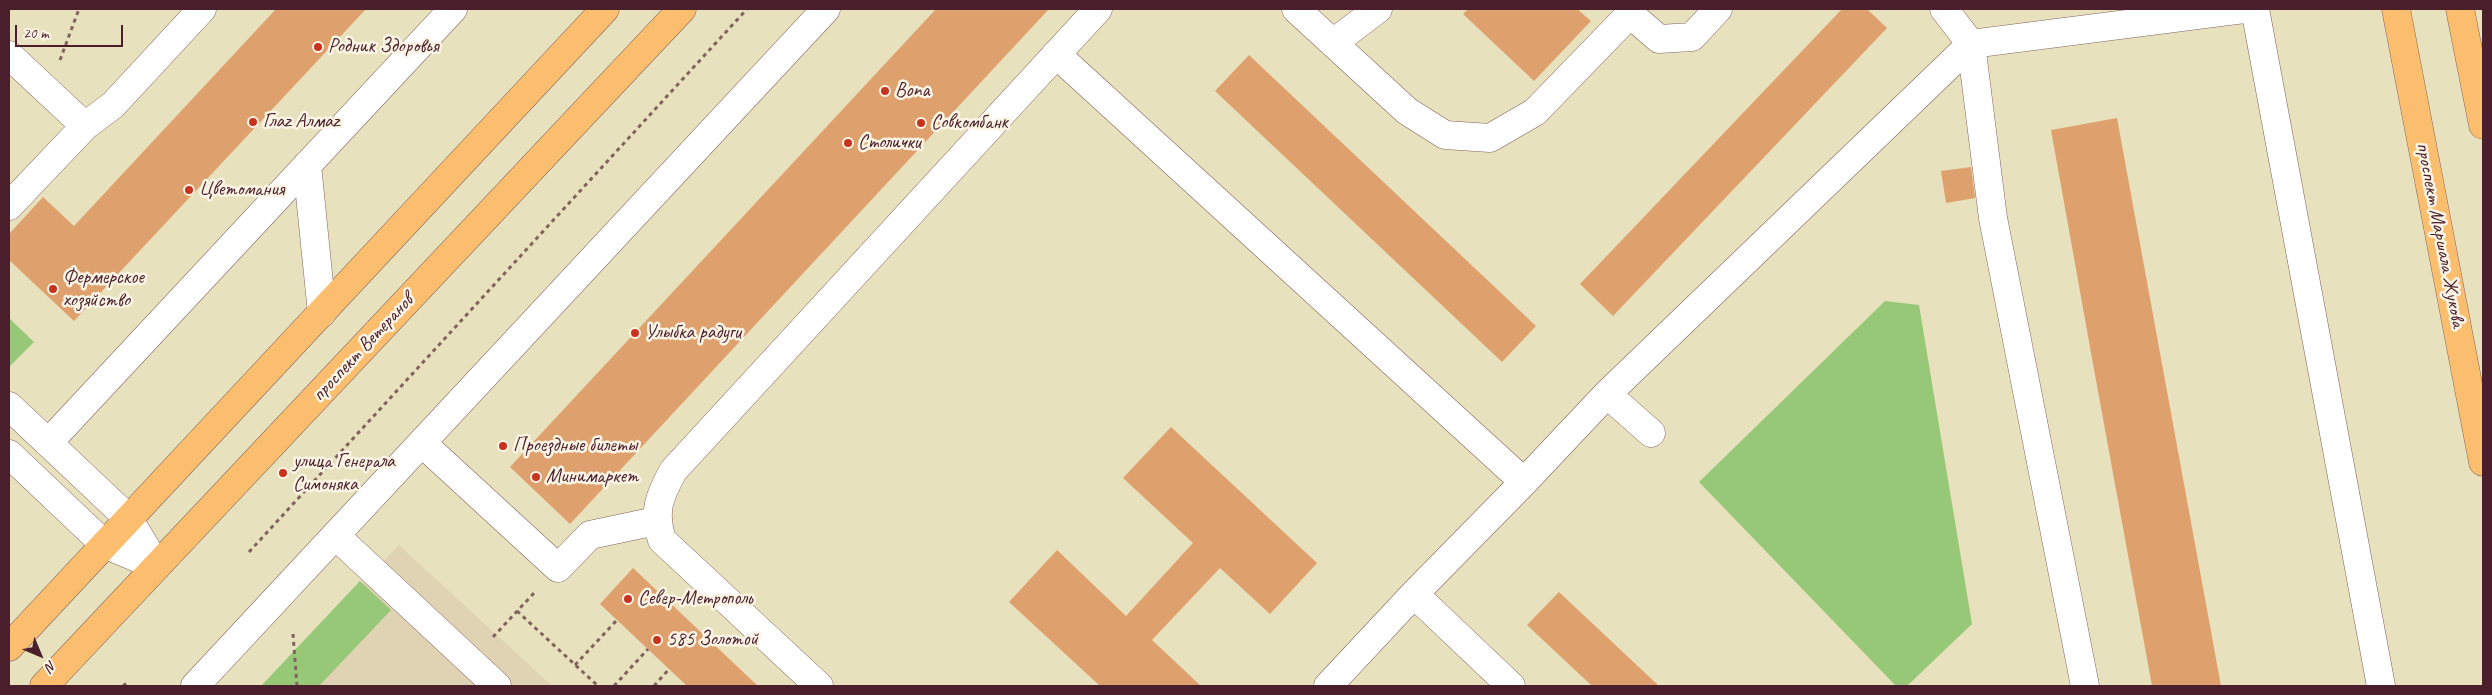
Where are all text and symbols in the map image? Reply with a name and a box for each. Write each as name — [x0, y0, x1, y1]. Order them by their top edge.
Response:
scale bar — [18, 15, 125, 47]
text: 20 m — [23, 24, 49, 43]
place label: Родник Здоровья — [328, 35, 439, 59]
marker: Родник Здоровья — [312, 41, 324, 53]
place label: Bona — [895, 79, 929, 103]
marker: Bona — [879, 85, 891, 97]
place label: Глаz Алмаz — [263, 110, 339, 134]
place label: Совкомбанк — [931, 111, 1008, 135]
marker: Глаz Алмаz — [247, 116, 259, 128]
marker: Совкомбанк — [915, 117, 927, 129]
place label: Столички — [858, 131, 921, 155]
marker: Столички — [842, 137, 854, 149]
street label: проспект Маршала Жукова — [2410, 140, 2470, 330]
place label: Цветомания — [199, 178, 284, 202]
marker: Цветомания — [183, 184, 195, 196]
place label: Фермерское хозяйство — [63, 266, 144, 313]
marker: Фермерское хозяйство — [47, 283, 59, 295]
street label: проспект Ветеранов — [307, 289, 419, 407]
place label: Улыбка радуги — [645, 321, 741, 345]
marker: Улыбка радуги — [629, 327, 641, 339]
place label: Проездные билеты — [513, 434, 637, 458]
marker: Проездные билеты — [497, 440, 509, 452]
place label: улица Генерала Симоняка — [293, 450, 395, 497]
place label: Минимаркет — [546, 465, 638, 489]
marker: улица Генерала Симоняка — [277, 467, 289, 479]
marker: Минимаркет — [530, 471, 542, 483]
place label: Север-Метрополь — [638, 587, 752, 611]
marker: Север-Метрополь — [622, 593, 634, 605]
place label: 585 Золотой — [667, 628, 758, 652]
north arrow — [15, 630, 65, 680]
marker: 585 Золотой — [651, 634, 663, 646]
text: N — [42, 657, 60, 675]

